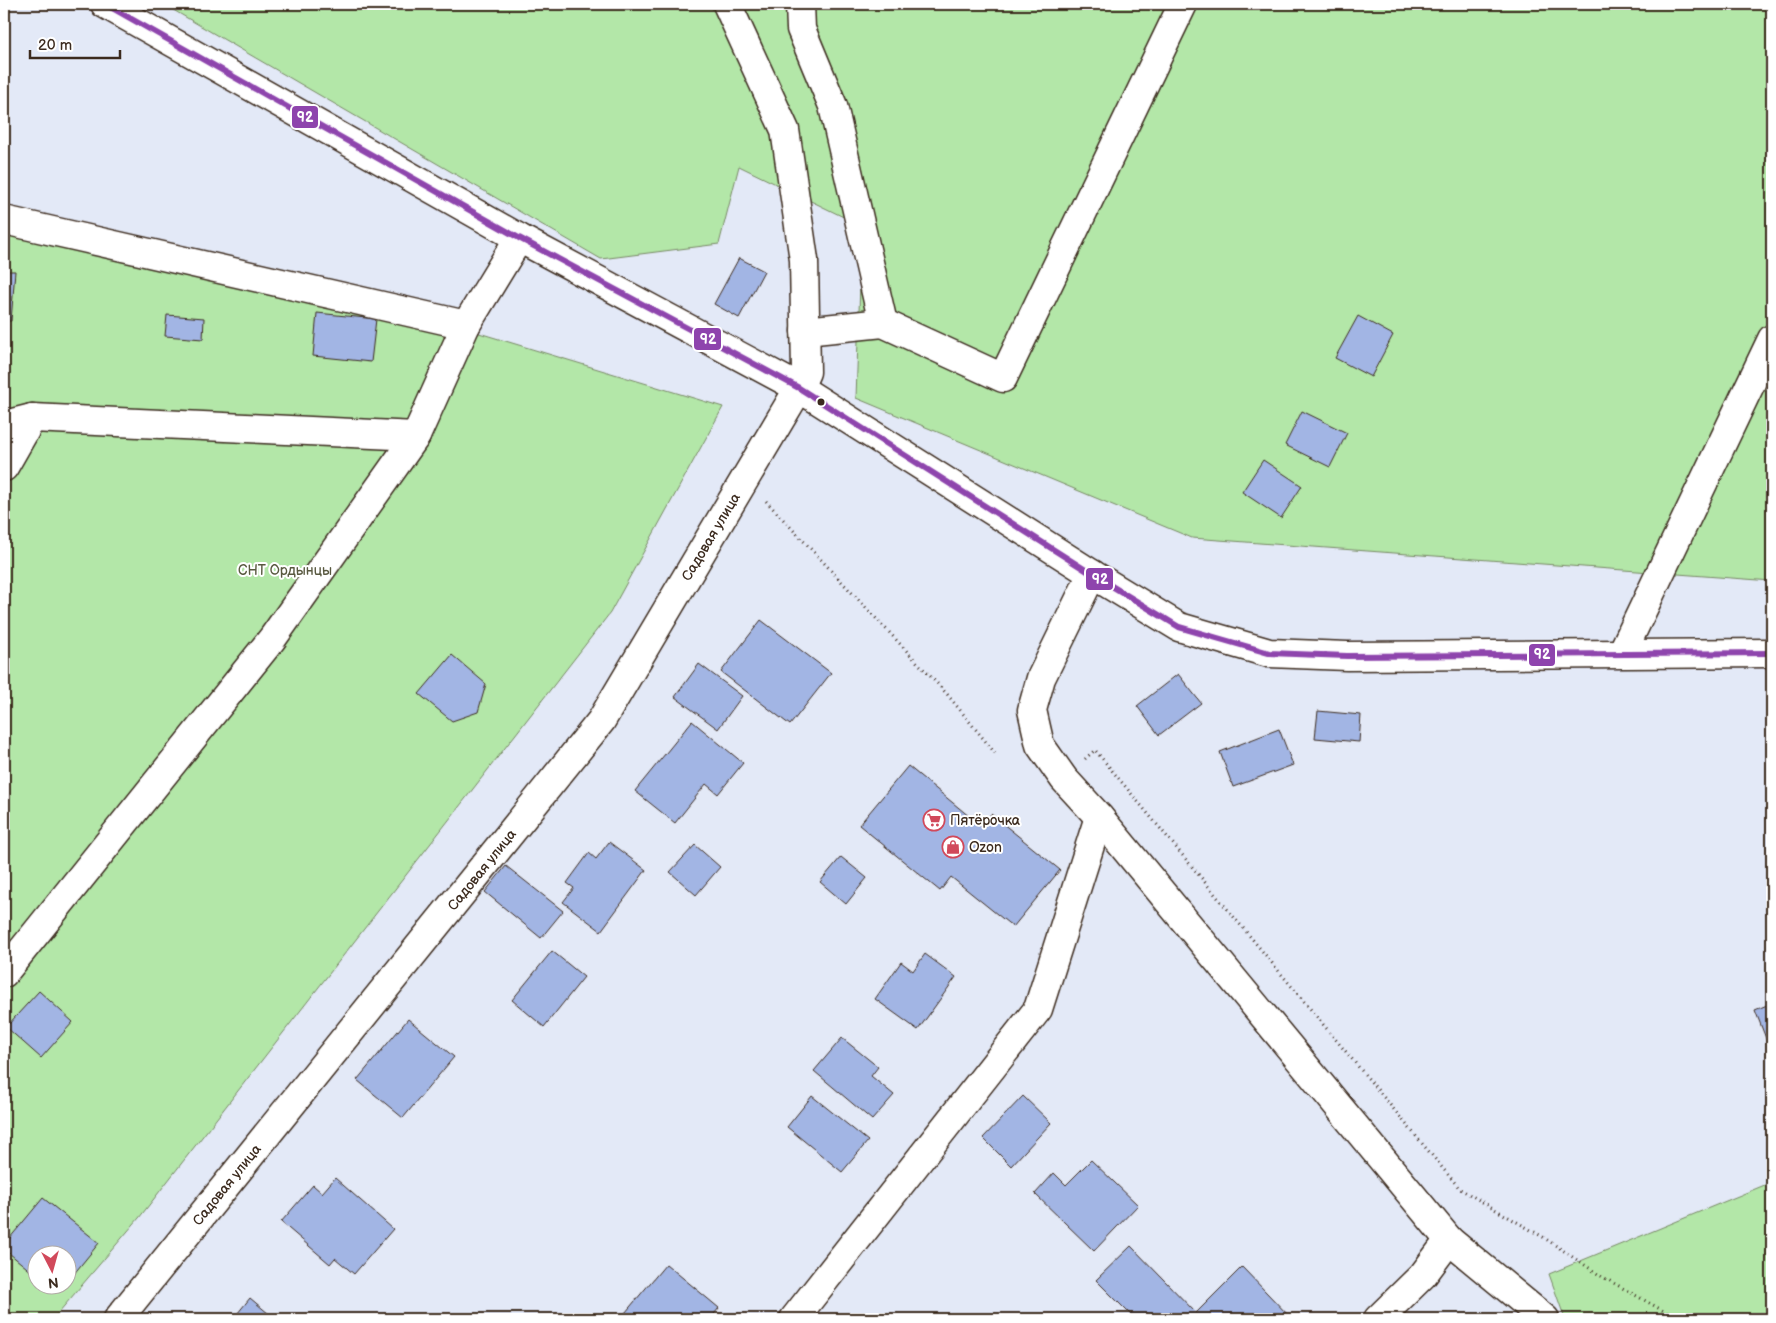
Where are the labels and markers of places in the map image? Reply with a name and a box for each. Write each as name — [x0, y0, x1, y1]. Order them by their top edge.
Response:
unlabelled marker — [816, 397, 826, 407]
supermarket icon: Пятёрочка — [922, 808, 946, 832]
place label: Пятёрочка — [950, 812, 1021, 829]
shop icon: Ozon — [941, 835, 965, 859]
place label: Ozon — [969, 839, 1002, 856]

